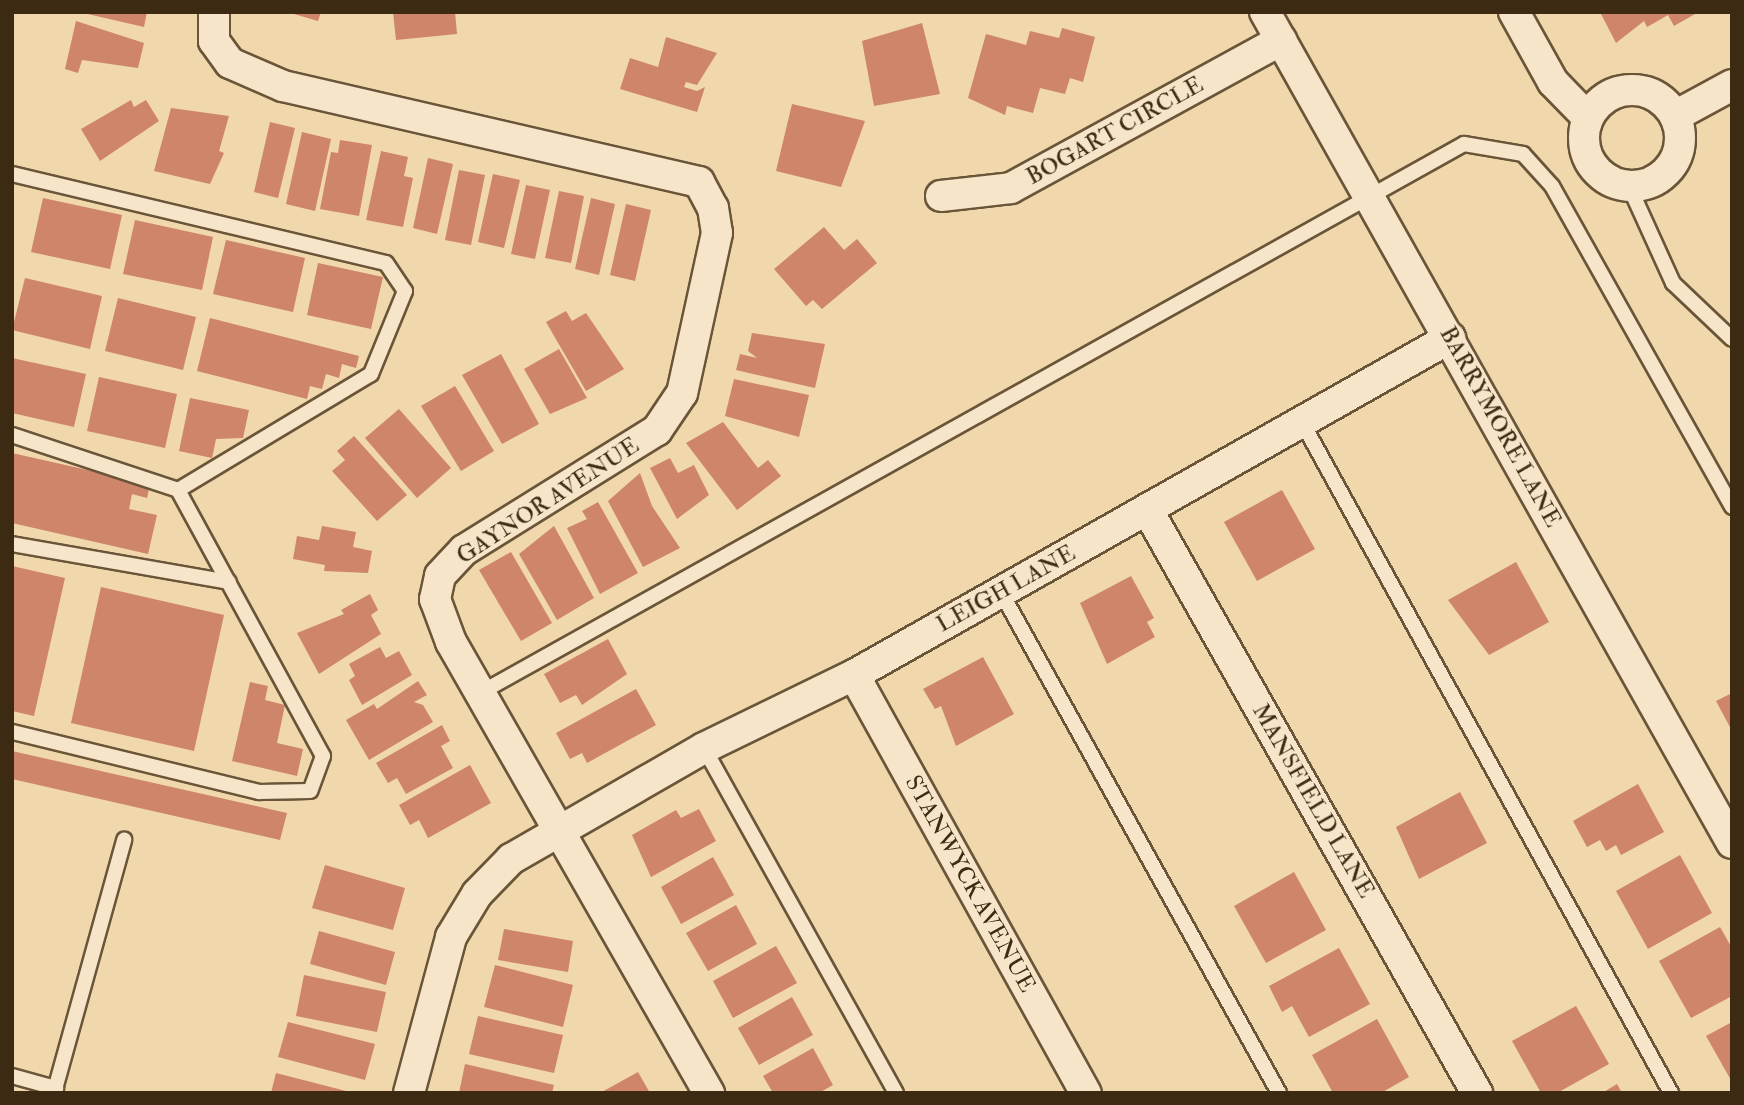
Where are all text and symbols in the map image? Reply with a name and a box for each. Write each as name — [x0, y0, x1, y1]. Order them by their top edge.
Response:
street label: BOGART CIRCLE — [1022, 71, 1208, 191]
street label: BARRYMORE LANE — [1433, 322, 1567, 532]
street label: GAYNOR AVENUE — [452, 432, 644, 570]
street label: LEIGH LANE — [932, 540, 1080, 638]
street label: MANSFIELD LANE — [1246, 699, 1380, 903]
street label: STANWYCK AVENUE — [899, 771, 1041, 997]

